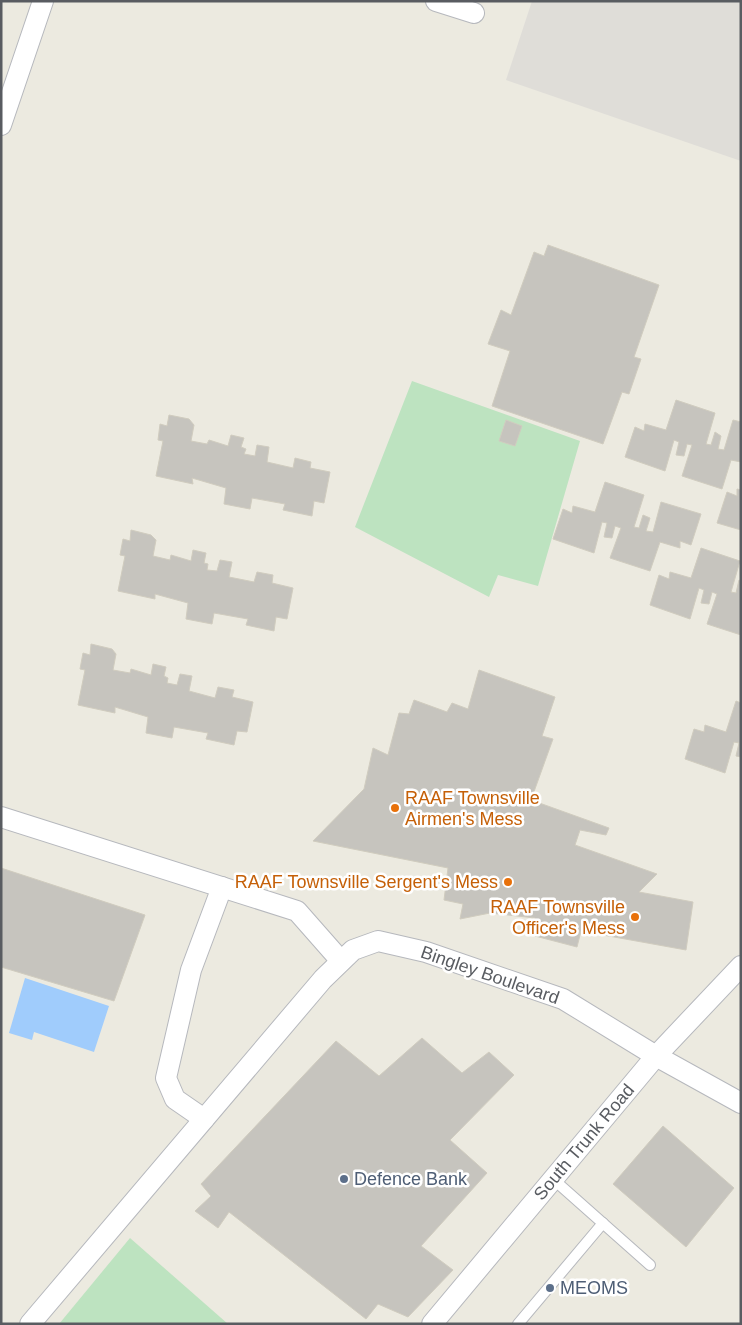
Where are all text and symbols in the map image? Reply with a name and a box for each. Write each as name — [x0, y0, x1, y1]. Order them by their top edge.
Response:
place label: RAAF Townsville Airmen's Mess — [405, 788, 540, 829]
marker: RAAF Townsville Airmen's Mess — [389, 802, 401, 814]
place label: RAAF Townsville Sergent's Mess — [235, 872, 498, 892]
marker: RAAF Townsville Sergent's Mess — [502, 876, 514, 888]
place label: RAAF Townsville Officer's Mess — [490, 897, 625, 938]
marker: RAAF Townsville Officer's Mess — [629, 911, 641, 923]
street label: Bingley Boulevard — [418, 942, 562, 1008]
street label: South Trunk Road — [530, 1080, 638, 1204]
place label: Defence Bank — [354, 1169, 468, 1189]
marker: Defence Bank — [338, 1173, 350, 1185]
place label: MEOMS — [560, 1278, 628, 1298]
marker: MEOMS — [544, 1282, 556, 1294]

